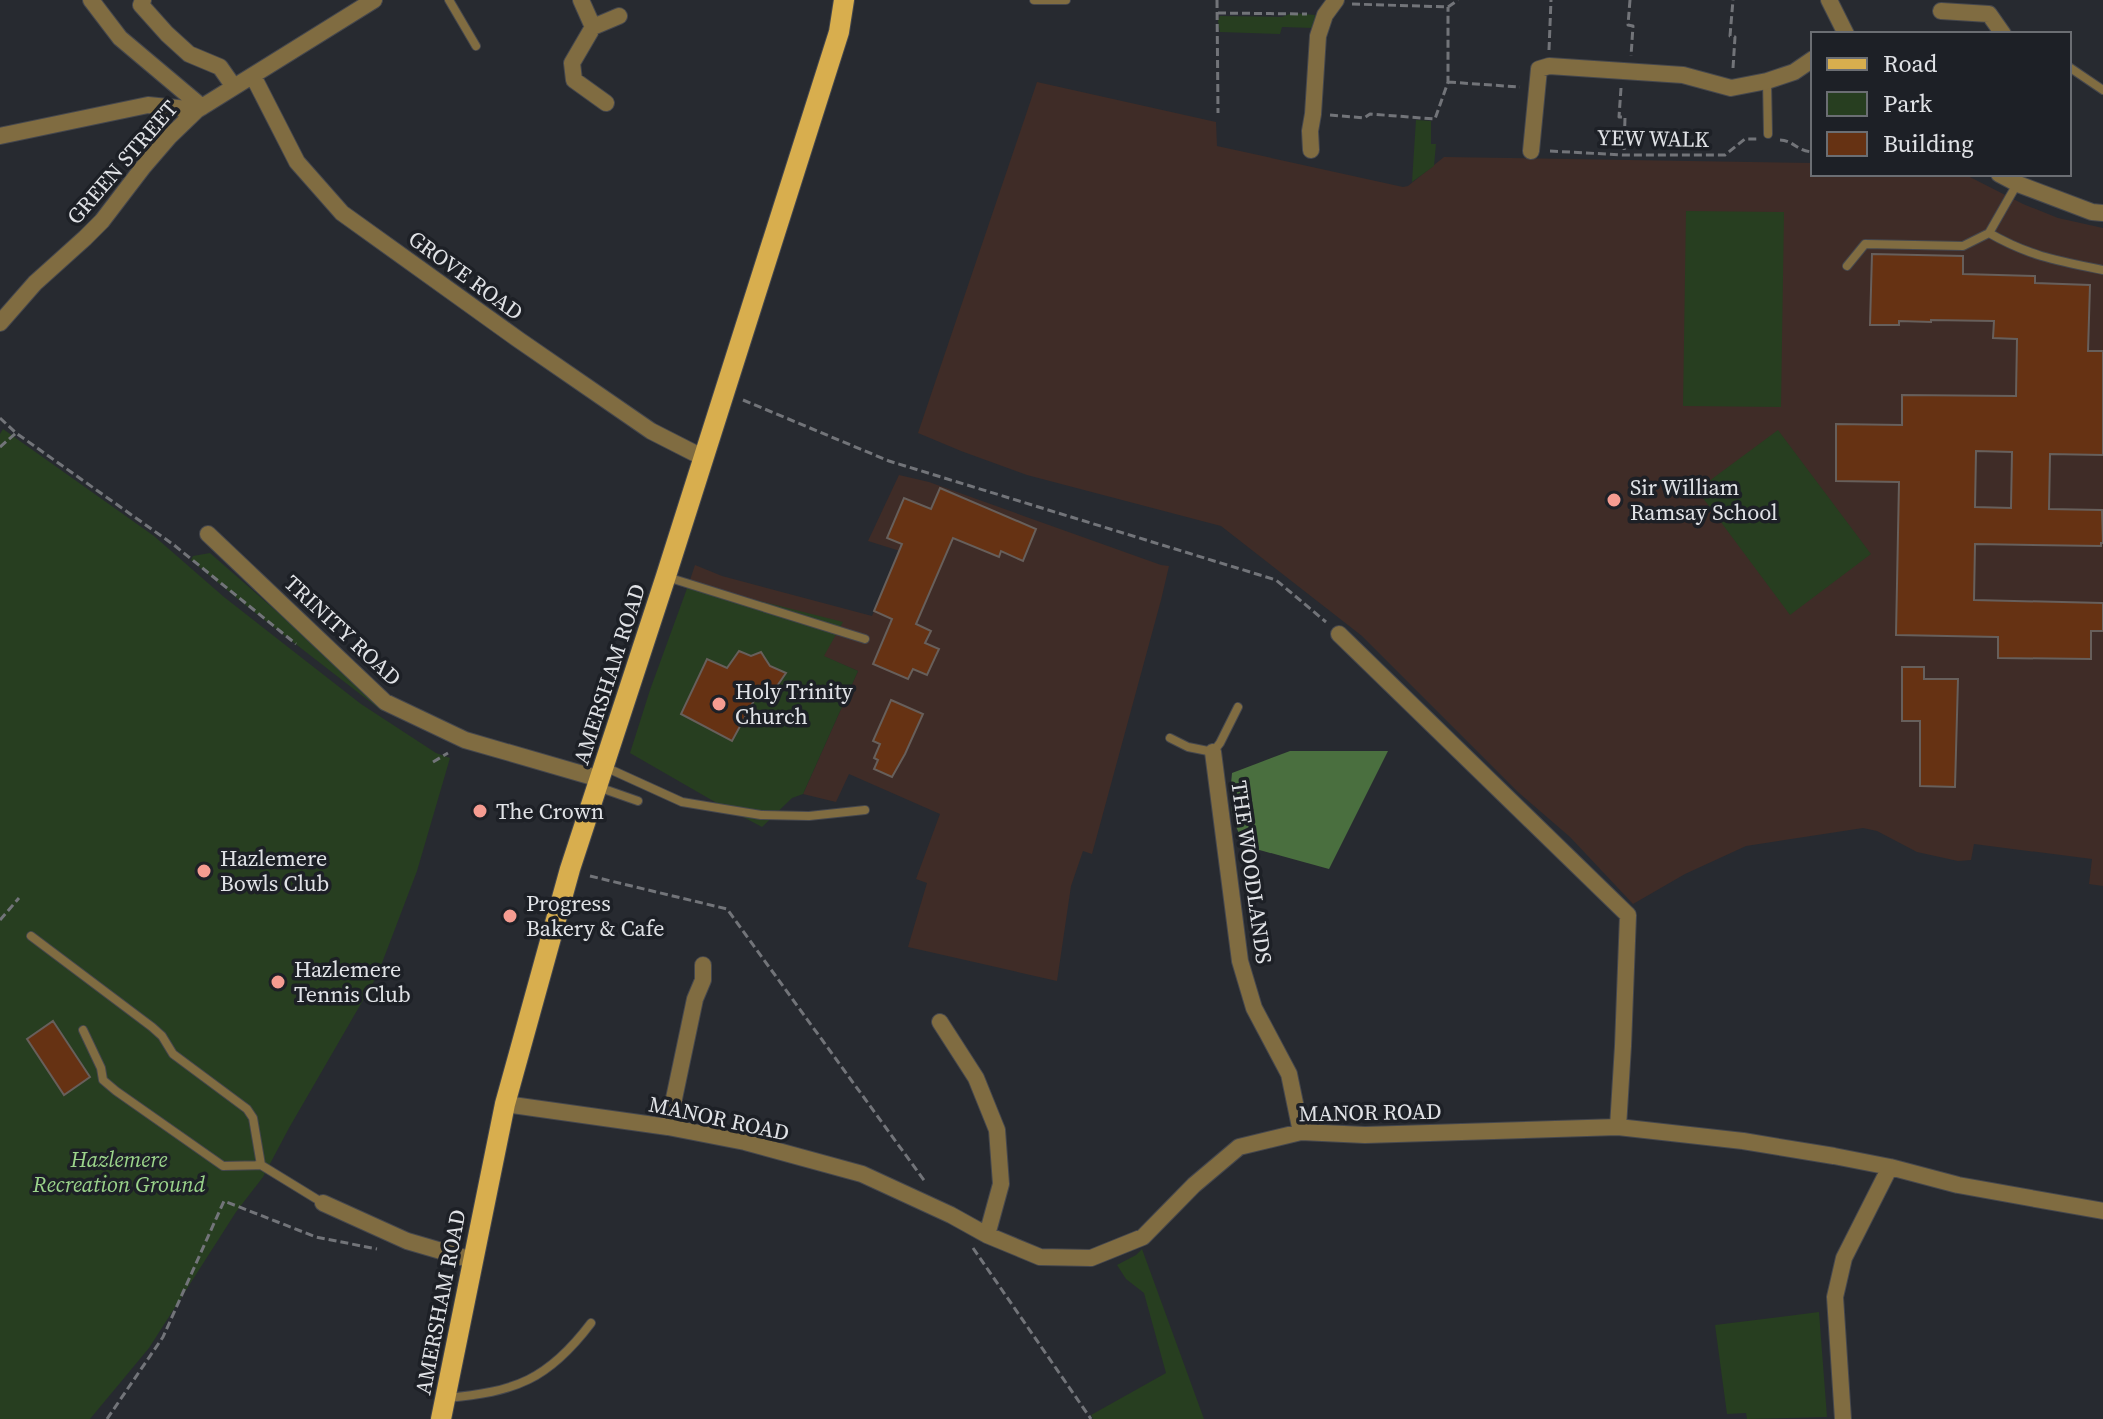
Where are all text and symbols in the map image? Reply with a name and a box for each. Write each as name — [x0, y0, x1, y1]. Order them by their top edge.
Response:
legend — [1811, 32, 2071, 176]
text: Road — [1883, 47, 1938, 80]
text: Park — [1883, 87, 1933, 120]
street label: GREEN STREET — [60, 94, 184, 230]
street label: YEW WALK — [1597, 122, 1710, 154]
text: Building — [1883, 127, 1974, 160]
street label: GROVE ROAD — [403, 223, 529, 327]
place label: Sir William Ramsay School — [1630, 472, 1778, 527]
marker: Sir William Ramsay School — [1605, 491, 1623, 509]
street label: TRINITY ROAD — [278, 568, 408, 692]
street label: AMERSHAM ROAD — [566, 580, 652, 768]
place label: Holy Trinity Church — [735, 676, 854, 731]
marker: Holy Trinity Church — [710, 695, 728, 713]
street label: THE WOODLANDS — [1224, 778, 1280, 966]
place label: The Crown — [496, 796, 604, 826]
marker: The Crown — [471, 802, 489, 820]
place label: Hazlemere Bowls Club — [220, 843, 329, 898]
marker: Hazlemere Bowls Club — [195, 862, 213, 880]
place label: Progress Bakery & Cafe — [526, 888, 665, 943]
marker: Progress Bakery & Cafe — [501, 907, 519, 925]
place label: Hazlemere Tennis Club — [294, 954, 411, 1009]
marker: Hazlemere Tennis Club — [269, 973, 287, 991]
street label: MANOR ROAD — [646, 1088, 792, 1148]
street label: MANOR ROAD — [1298, 1096, 1442, 1128]
park label: Hazlemere Recreation Ground — [32, 1144, 206, 1199]
street label: AMERSHAM ROAD — [407, 1207, 473, 1397]

